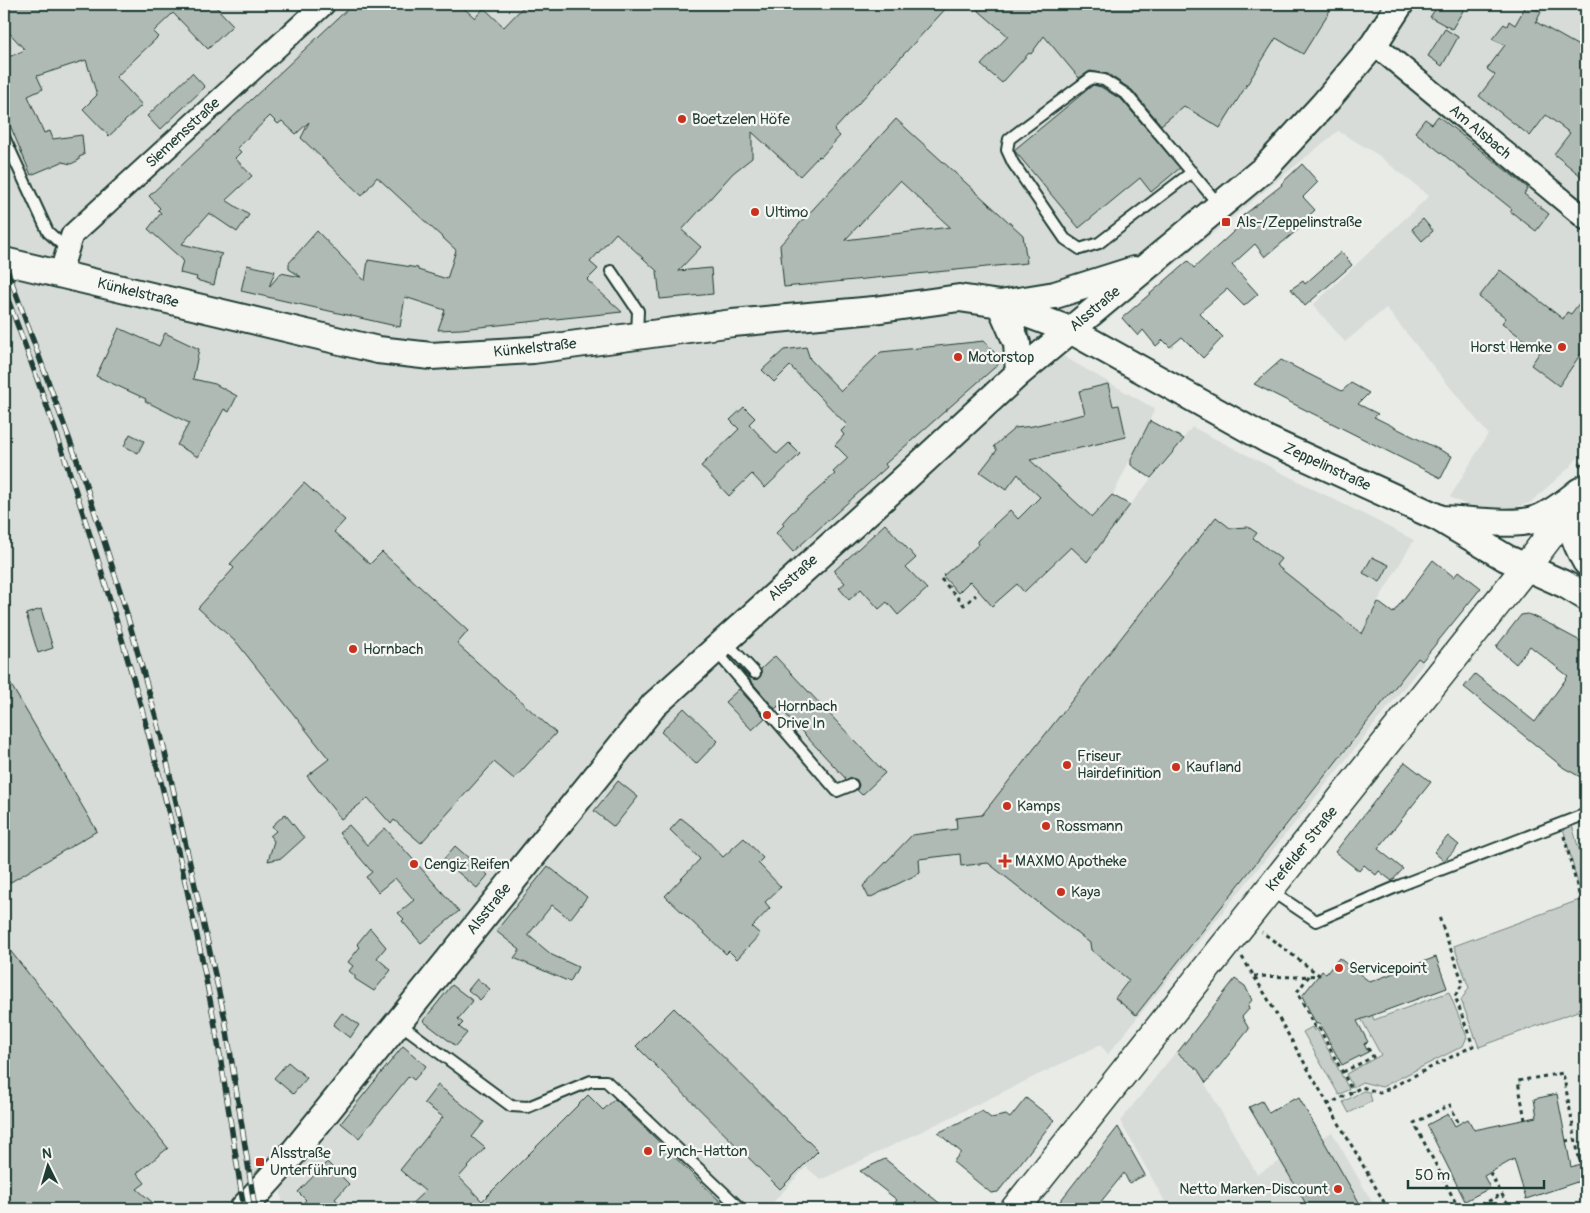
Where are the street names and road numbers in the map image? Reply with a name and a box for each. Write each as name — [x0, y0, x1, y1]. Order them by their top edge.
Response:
street label: Siemensstraße — [142, 93, 225, 172]
street label: Am Alsbach — [1445, 101, 1515, 163]
street label: Künkelstraße — [95, 274, 181, 312]
street label: Alsstraße — [1066, 282, 1125, 336]
street label: Künkelstraße — [493, 334, 578, 362]
street label: Zeppelinstraße — [1280, 439, 1374, 496]
street label: Alsstraße — [764, 550, 822, 605]
street label: Krefelder Straße — [1262, 802, 1342, 895]
street label: Alsstraße — [463, 879, 516, 939]

